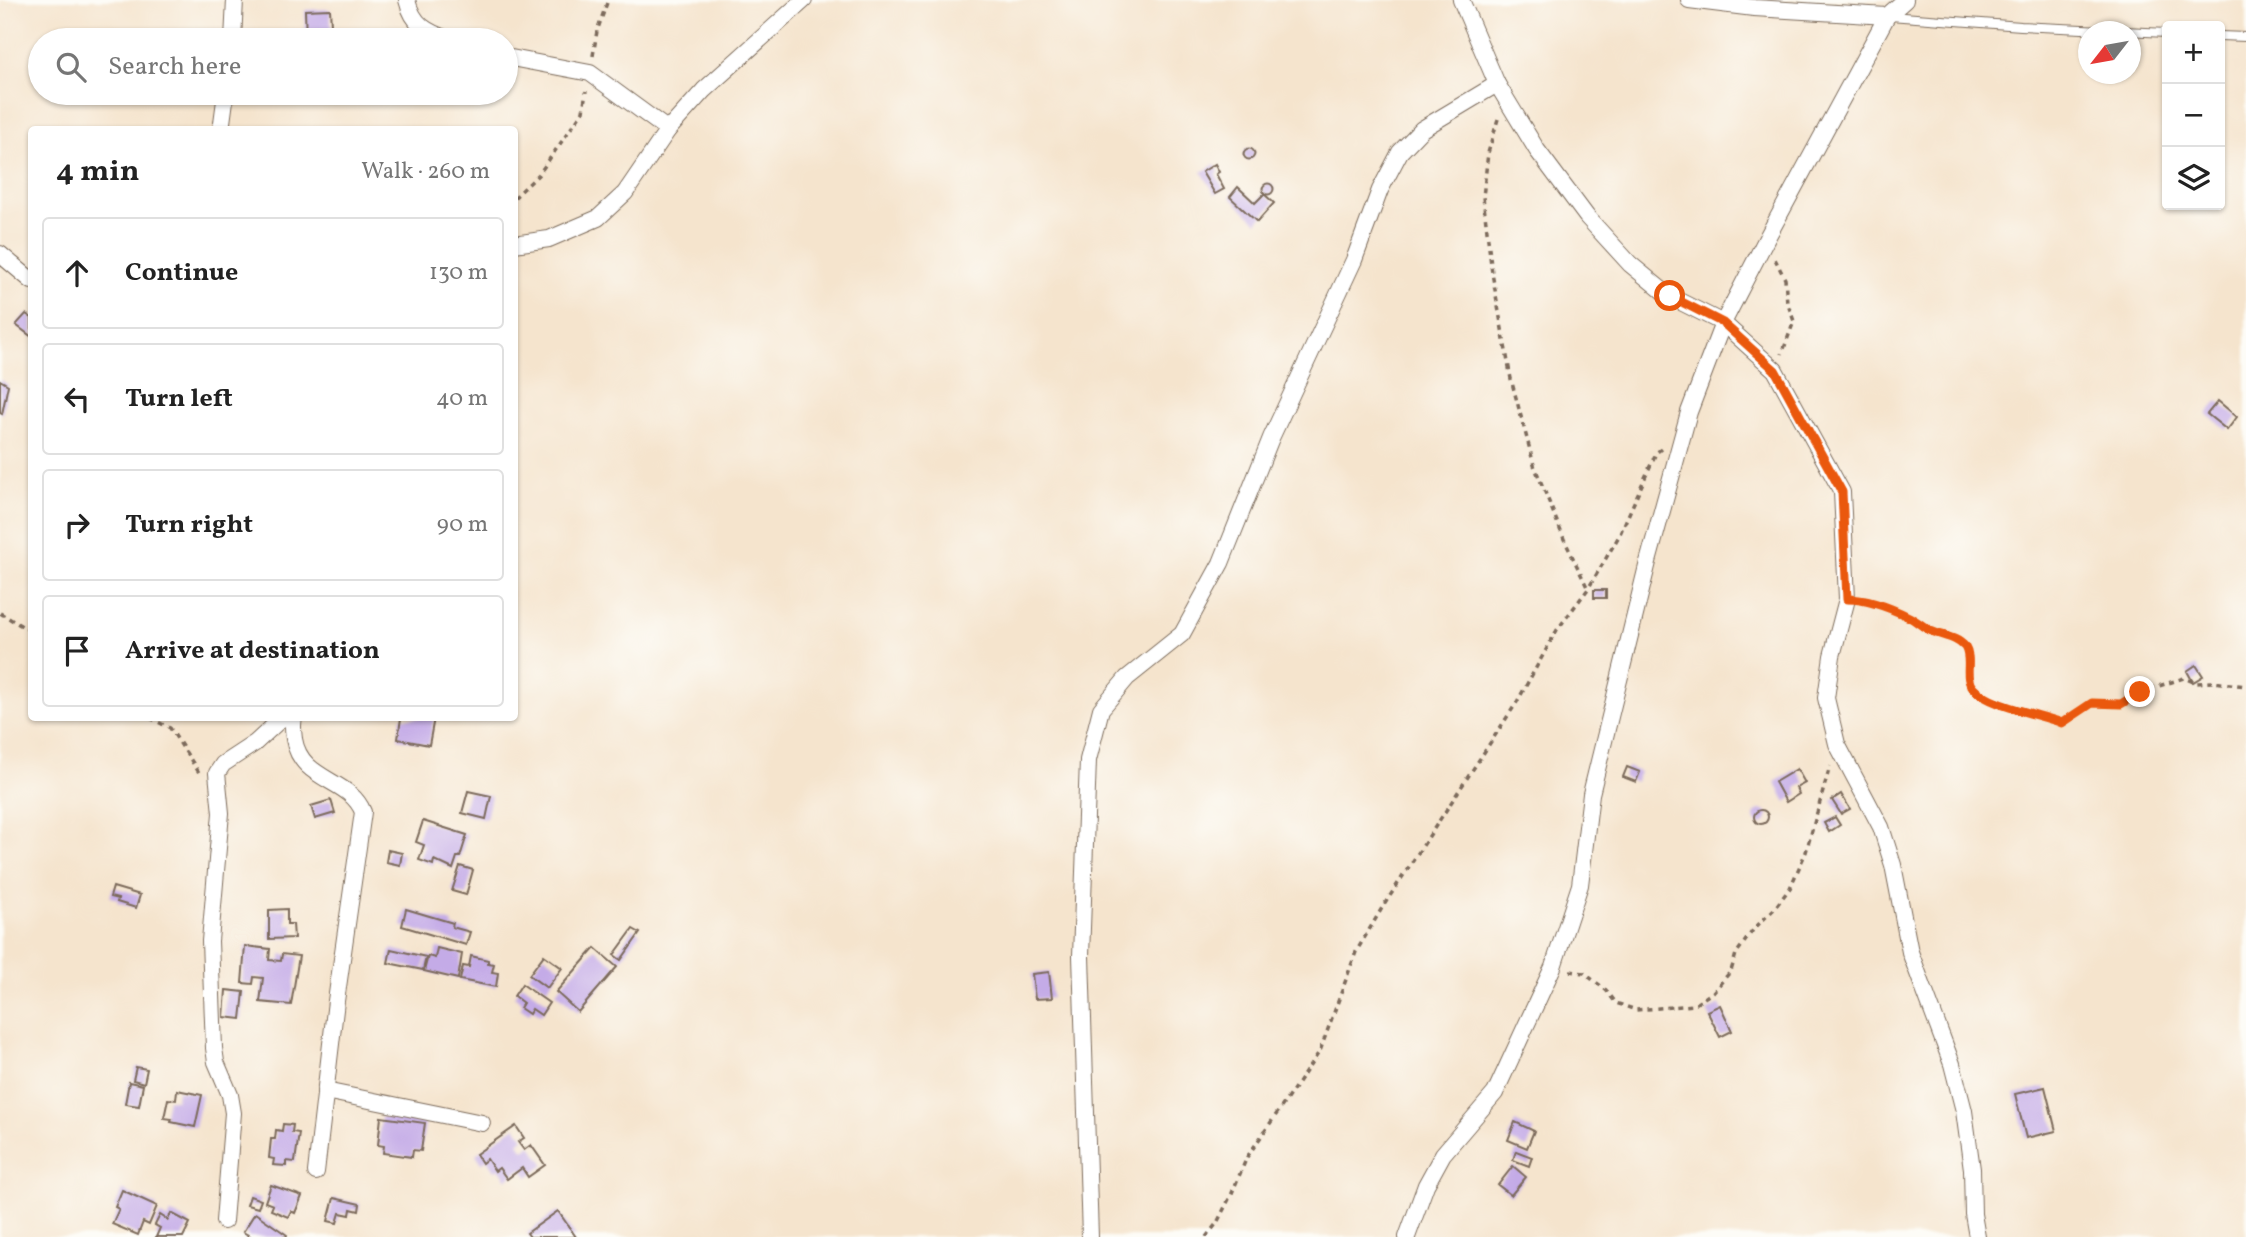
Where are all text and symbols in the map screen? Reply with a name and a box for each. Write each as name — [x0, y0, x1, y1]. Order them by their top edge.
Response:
north arrow — [2078, 21, 2141, 84]
map controls — [2162, 21, 2225, 210]
button: + — [2162, 21, 2225, 84]
search box — [28, 28, 518, 105]
icon: search — [52, 48, 90, 86]
text: Search here — [108, 49, 241, 85]
button: − — [2162, 84, 2225, 147]
button: layers — [2162, 147, 2225, 210]
text: 4 min — [56, 151, 140, 193]
text: Walk · 260 m — [361, 156, 490, 188]
icon: ahead — [58, 254, 96, 292]
text: Continue — [125, 255, 238, 291]
text: 130 m — [429, 257, 488, 289]
route start — [1654, 280, 1685, 311]
icon: left — [58, 380, 96, 418]
text: Turn left — [125, 381, 233, 417]
text: 40 m — [436, 383, 488, 415]
icon: right — [58, 506, 96, 544]
text: Turn right — [125, 507, 253, 543]
text: 90 m — [437, 509, 488, 541]
icon: arrive — [58, 632, 96, 670]
text: Arrive at destination — [125, 633, 380, 669]
route end — [2124, 676, 2155, 707]

